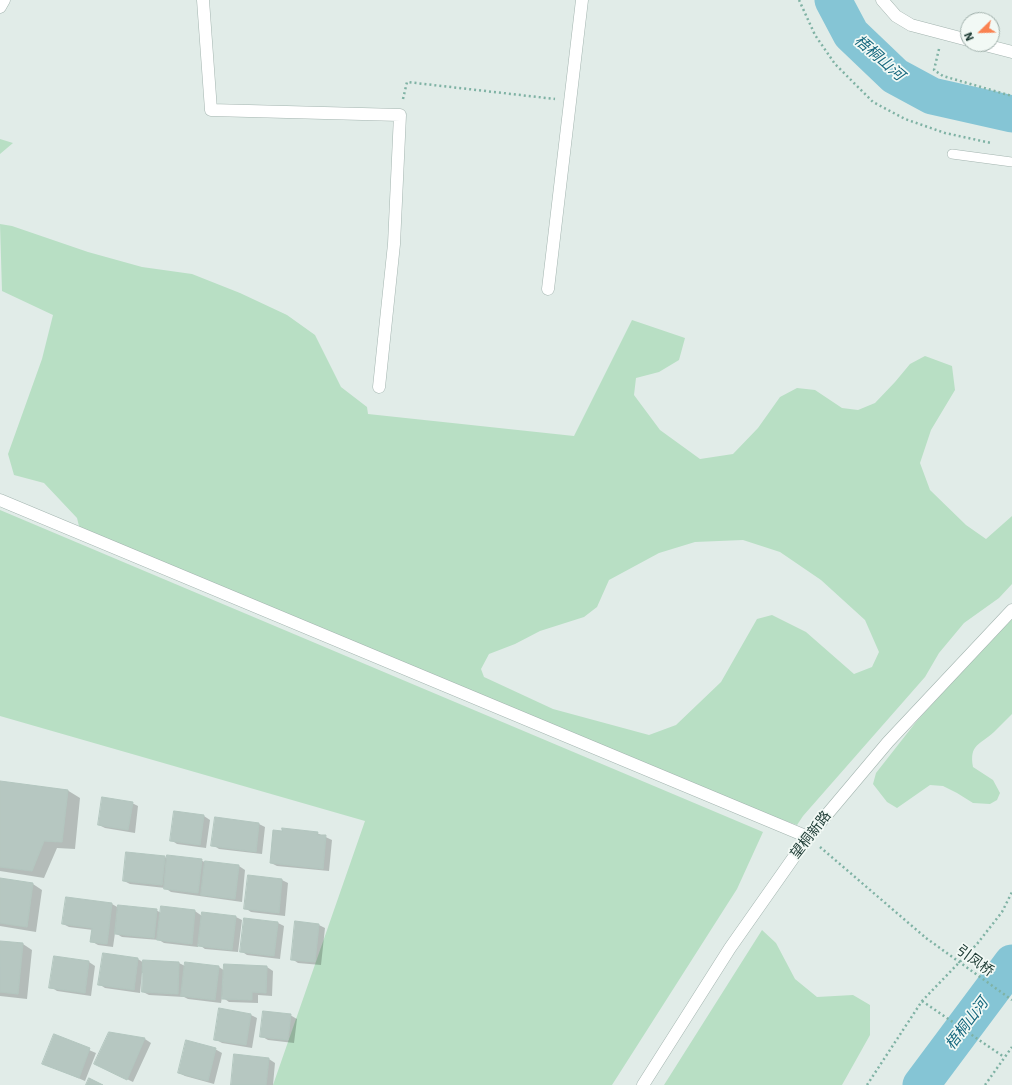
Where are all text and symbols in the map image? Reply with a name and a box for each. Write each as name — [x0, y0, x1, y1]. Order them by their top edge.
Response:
north arrow — [960, 12, 1000, 52]
text: N — [962, 30, 977, 43]
water label: 梧桐山河 — [850, 32, 908, 84]
street label: 望桐新路 — [787, 808, 835, 862]
street label: 引凤桥 — [953, 942, 997, 980]
water label: 梧桐山河 — [942, 995, 992, 1053]

